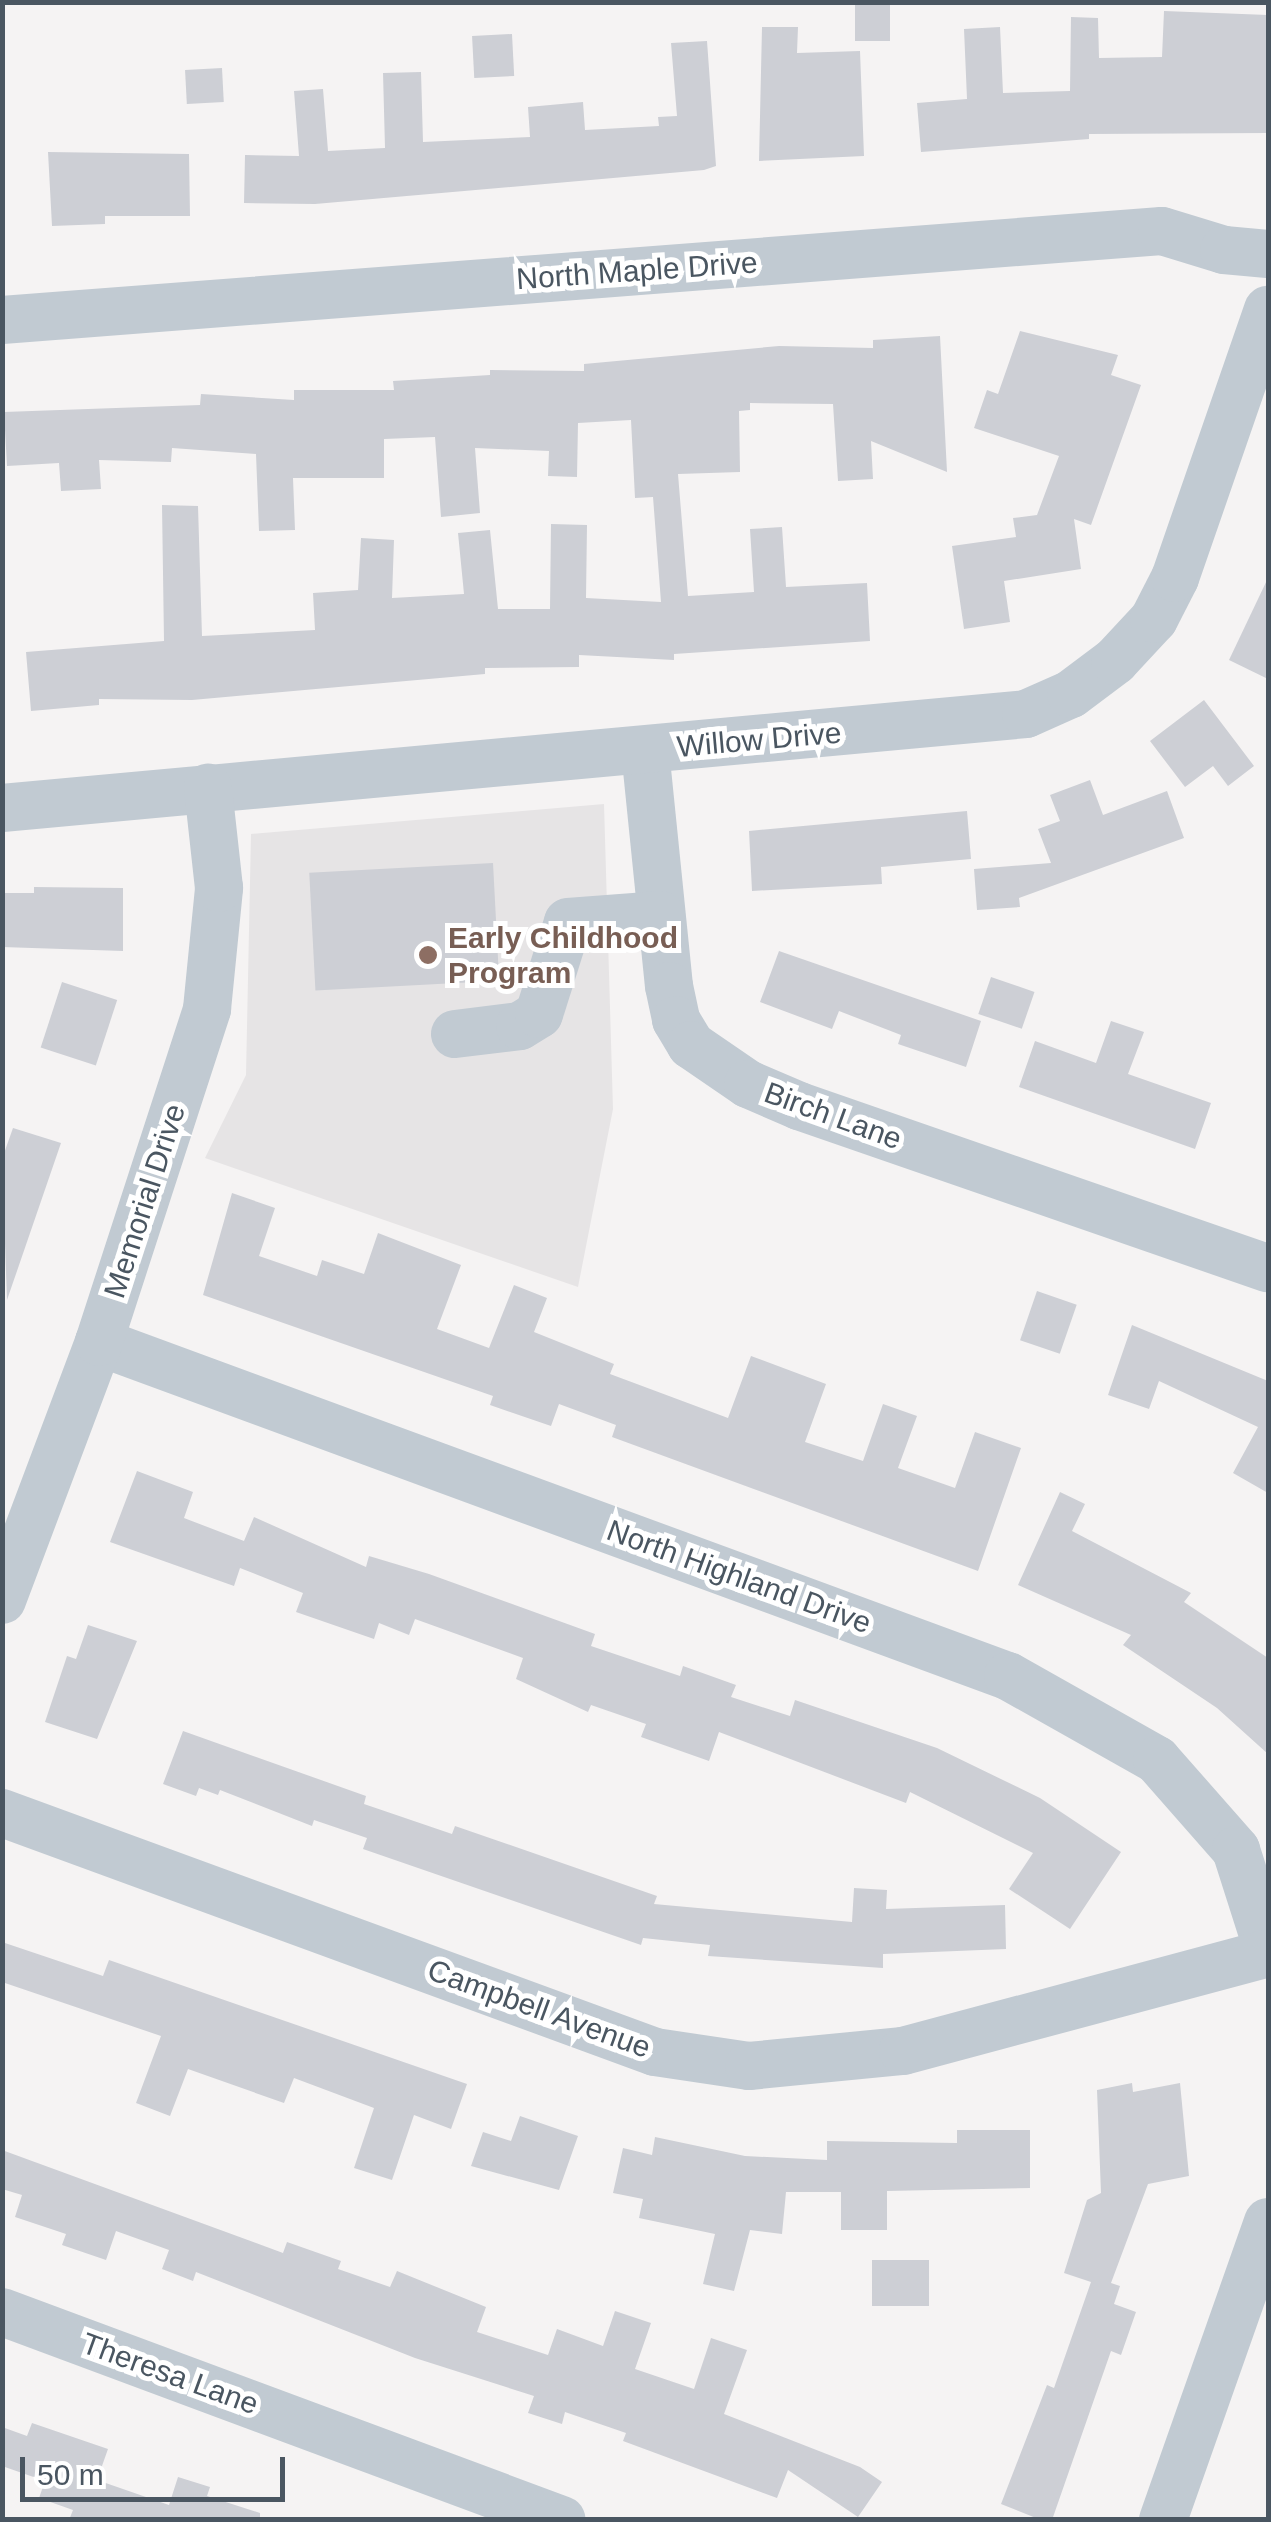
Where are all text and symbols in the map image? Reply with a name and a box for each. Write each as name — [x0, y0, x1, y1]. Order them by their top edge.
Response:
street label: North Maple Drive — [515, 245, 759, 297]
street label: Willow Drive — [675, 715, 843, 765]
place label: Early Childhood Program — [448, 920, 678, 990]
marker: Early Childhood Program — [417, 944, 439, 966]
street label: Birch Lane — [759, 1075, 907, 1157]
street label: Memorial Drive — [97, 1100, 193, 1302]
street label: North Highland Drive — [602, 1512, 876, 1642]
street label: Campbell Avenue — [422, 1952, 656, 2066]
street label: Theresa Lane — [77, 2325, 263, 2423]
scale bar — [25, 2437, 290, 2499]
text: 50 m — [37, 2458, 104, 2491]

